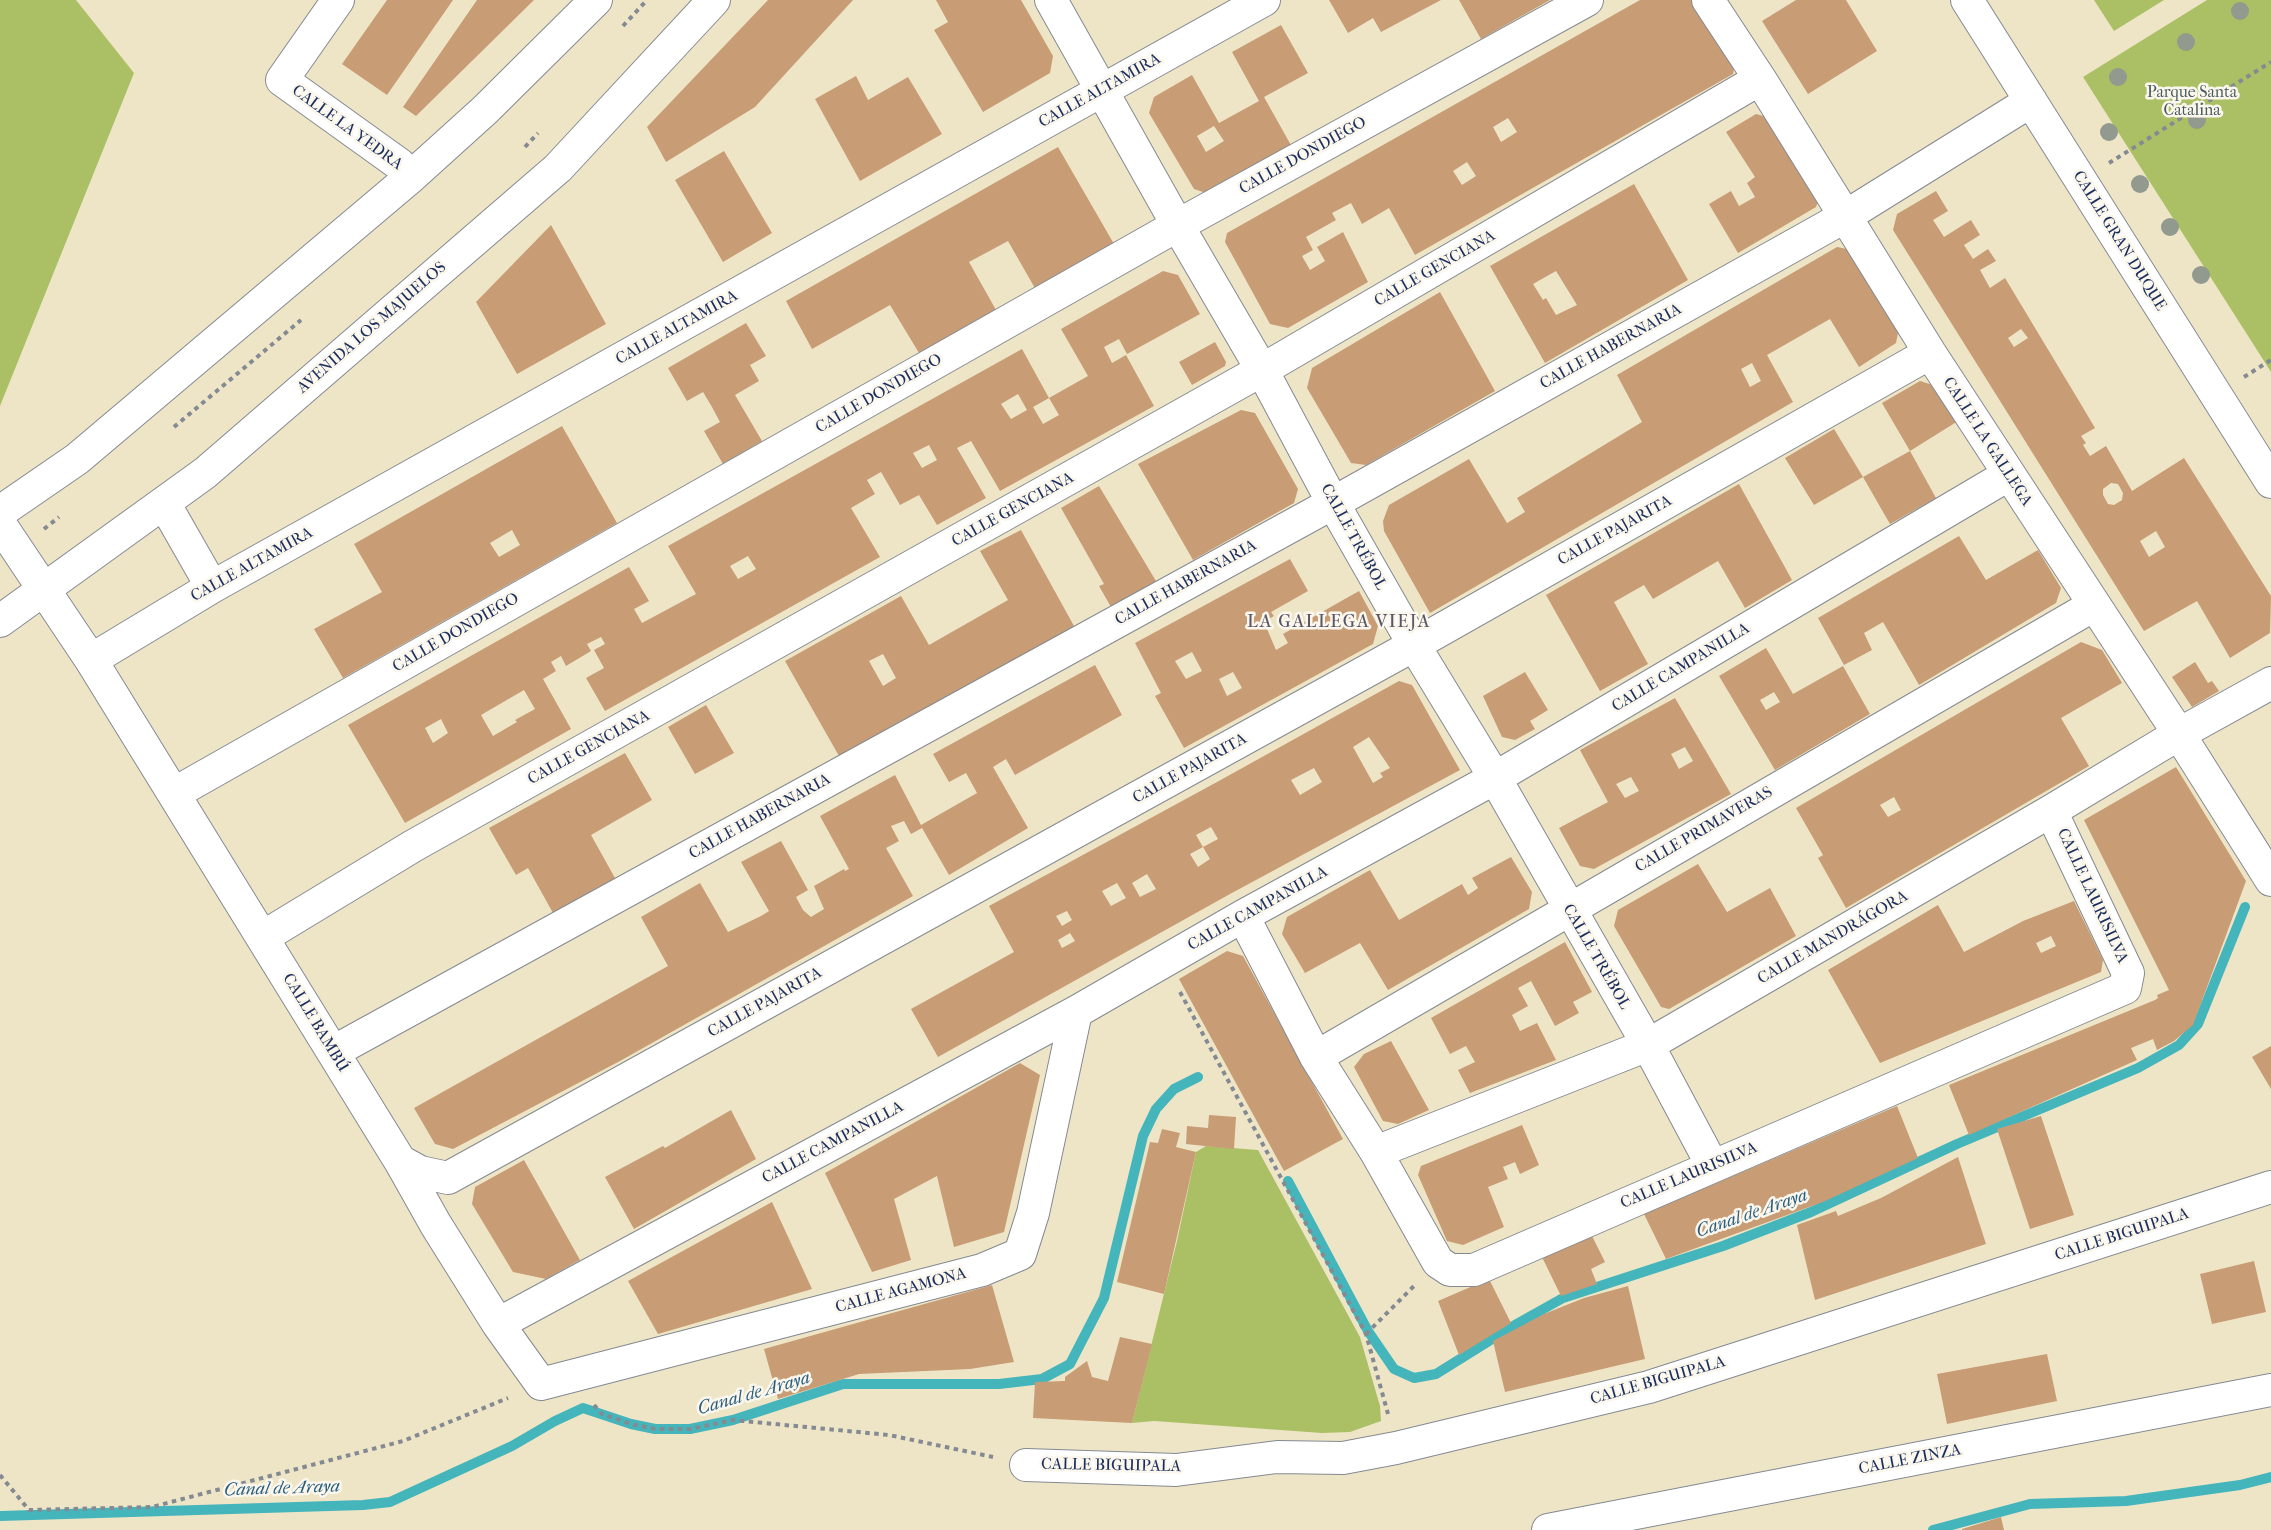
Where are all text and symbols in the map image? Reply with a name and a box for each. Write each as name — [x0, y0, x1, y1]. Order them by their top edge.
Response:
street label: CALLE ALTAMIRA — [1036, 50, 1164, 132]
street label: CALLE LA YEDRA — [288, 81, 406, 175]
park label: Parque Santa Catalina — [2147, 83, 2237, 121]
street label: CALLE DONDIEGO — [1236, 113, 1370, 199]
street label: CALLE GRAN DUQUE — [2068, 168, 2170, 314]
street label: CALLE GENCIANA — [1371, 227, 1499, 311]
street label: AVENIDA LOS MAJUELOS — [294, 258, 450, 398]
street label: CALLE ALTAMIRA — [613, 287, 741, 369]
street label: CALLE HABERNARIA — [1537, 300, 1685, 394]
street label: CALLE DONDIEGO — [813, 350, 945, 438]
street label: CALLE LA GALLEGA — [1938, 374, 2036, 510]
street label: CALLE GENCIANA — [949, 469, 1077, 551]
street label: CALLE TRÉBOL — [1316, 481, 1390, 593]
street label: CALLE PAJARITA — [1555, 492, 1675, 570]
street label: CALLE ALTAMIRA — [188, 524, 316, 606]
street label: CALLE HABERNARIA — [1112, 536, 1260, 630]
street label: CALLE DONDIEGO — [390, 589, 522, 677]
district label: LA GALLEGA VIEJA — [1247, 612, 1431, 634]
street label: CALLE CAMPANILLA — [1609, 619, 1753, 717]
street label: CALLE GENCIANA — [525, 707, 653, 789]
street label: CALLE PAJARITA — [1130, 730, 1250, 808]
street label: CALLE HABERNARIA — [686, 770, 834, 864]
street label: CALLE PRIMAVERAS — [1632, 783, 1776, 877]
street label: CALLE LAURISILVA — [2052, 826, 2132, 966]
street label: CALLE CAMPANILLA — [1185, 863, 1331, 955]
street label: CALLE MANDRÁGORA — [1754, 887, 1912, 989]
street label: CALLE TRÉBOL — [1558, 901, 1634, 1013]
street label: CALLE PAJARITA — [705, 964, 825, 1042]
street label: CALLE BAMBÚ — [278, 970, 352, 1076]
street label: CALLE CAMPANILLA — [759, 1098, 907, 1188]
street label: CALLE LAURISILVA — [1618, 1139, 1760, 1213]
water label: Canal de Araya — [1694, 1185, 1810, 1243]
street label: CALLE BIGUIPALA — [2053, 1204, 2191, 1266]
street label: CALLE AGAMONA — [834, 1264, 968, 1318]
street label: CALLE BIGUIPALA — [1588, 1353, 1728, 1409]
water label: Canal de Araya — [695, 1368, 813, 1420]
street label: CALLE ZINZA — [1857, 1441, 1963, 1479]
street label: CALLE BIGUIPALA — [1041, 1455, 1181, 1477]
water label: Canal de Araya — [224, 1476, 340, 1502]

